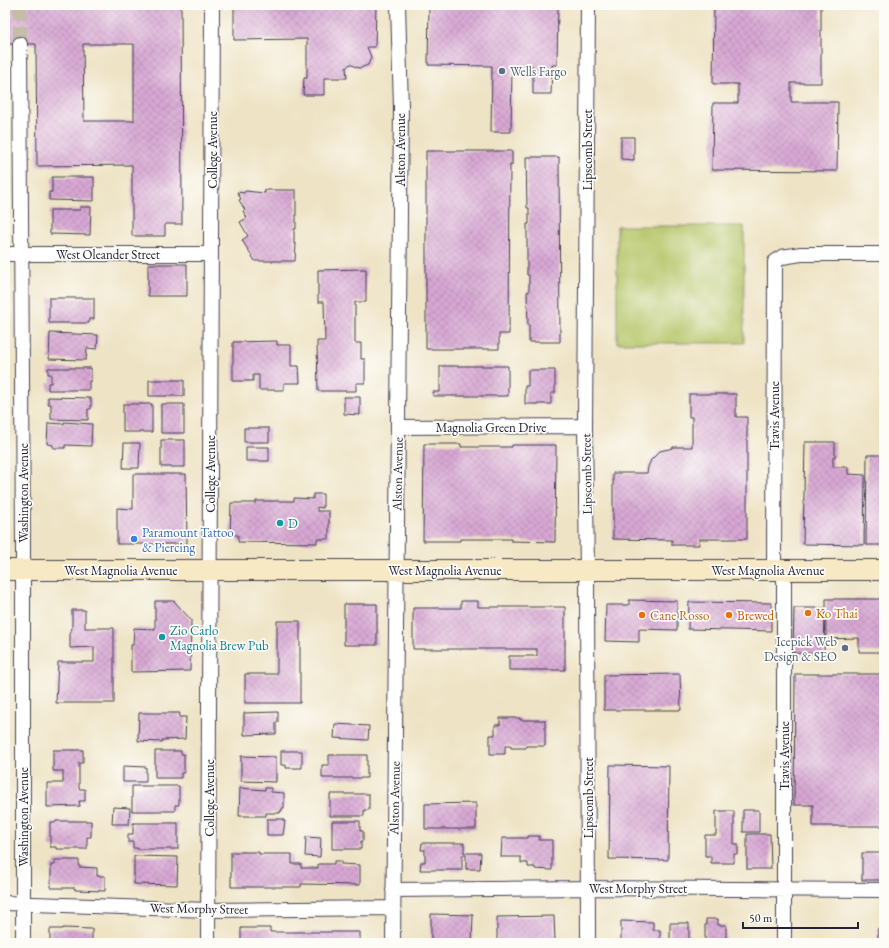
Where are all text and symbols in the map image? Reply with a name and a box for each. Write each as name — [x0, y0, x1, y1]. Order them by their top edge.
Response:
place label: Wells Fargo — [510, 63, 567, 80]
marker: Wells Fargo — [497, 66, 507, 76]
street label: Lipscomb Street — [579, 109, 596, 191]
street label: College Avenue — [204, 111, 221, 189]
street label: Alston Avenue — [392, 113, 409, 188]
street label: West Oleander Street — [56, 246, 160, 263]
street label: Travis Avenue — [766, 381, 783, 451]
street label: Magnolia Green Drive — [436, 419, 546, 436]
street label: Lipscomb Street — [577, 433, 596, 515]
street label: College Avenue — [202, 435, 219, 513]
street label: Alston Avenue — [388, 437, 407, 512]
street label: Washington Avenue — [15, 443, 32, 543]
place label: D — [288, 515, 298, 532]
marker: D — [275, 518, 285, 528]
place label: Paramount Tattoo & Piercing — [142, 524, 234, 556]
marker: Paramount Tattoo & Piercing — [129, 534, 139, 544]
street label: West Magnolia Avenue — [64, 562, 178, 579]
street label: West Magnolia Avenue — [388, 562, 502, 579]
street label: West Magnolia Avenue — [711, 562, 825, 579]
place label: Ko Thai — [816, 605, 858, 622]
place label: Cane Rosso — [650, 607, 710, 624]
place label: Brewed — [737, 607, 775, 624]
marker: Ko Thai — [803, 608, 813, 618]
marker: Cane Rosso — [637, 610, 647, 620]
marker: Brewed — [724, 610, 734, 620]
place label: Zio Carlo Magnolia Brew Pub — [170, 622, 269, 654]
marker: Zio Carlo Magnolia Brew Pub — [157, 632, 167, 642]
place label: Icepick Web Design & SEO — [764, 633, 837, 665]
marker: Icepick Web Design & SEO — [840, 643, 850, 653]
street label: Travis Avenue — [776, 721, 793, 791]
street label: Lipscomb Street — [580, 757, 597, 839]
street label: College Avenue — [201, 759, 218, 837]
street label: Alston Avenue — [385, 761, 404, 836]
street label: Washington Avenue — [15, 767, 32, 867]
street label: West Morphy Street — [589, 880, 687, 897]
street label: West Morphy Street — [150, 899, 248, 918]
scale bar — [743, 904, 858, 930]
text: 50 m — [749, 910, 773, 926]

